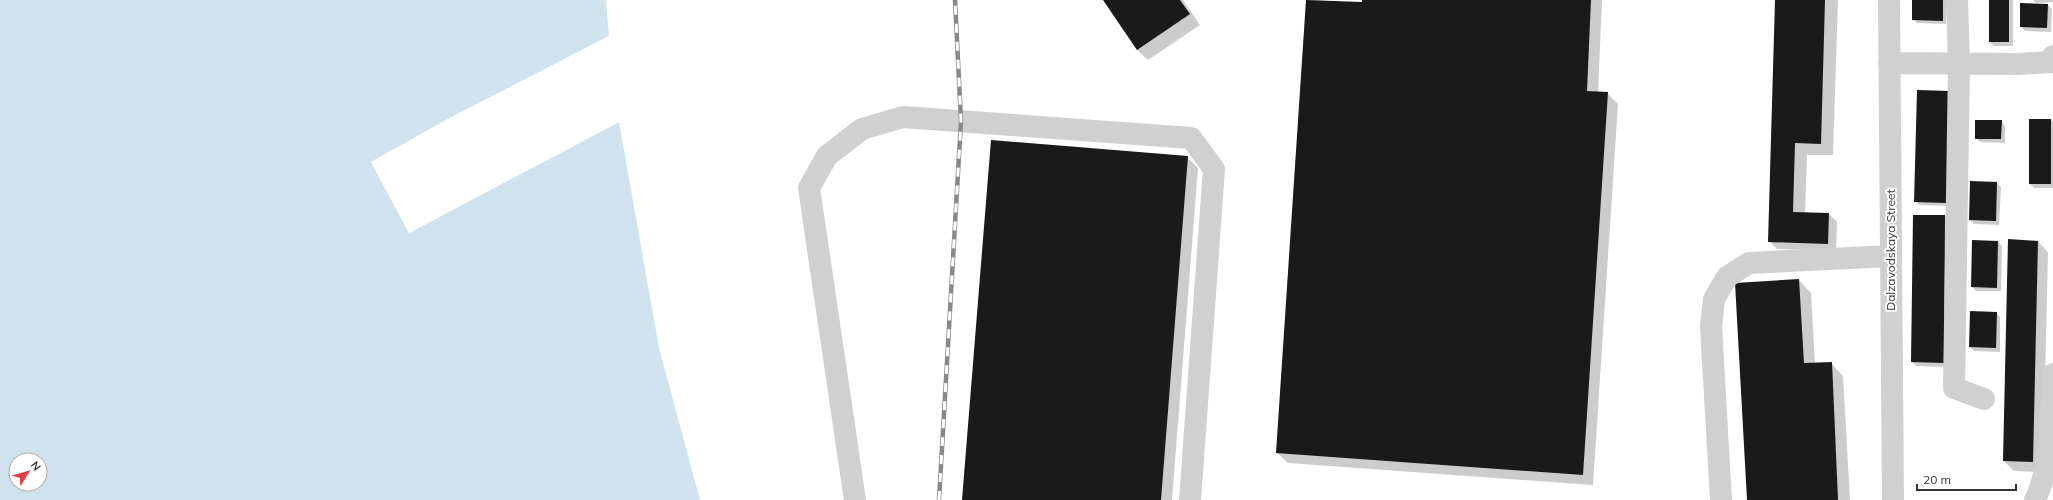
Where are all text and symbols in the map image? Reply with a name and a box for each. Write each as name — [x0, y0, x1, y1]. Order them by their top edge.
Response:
street label: Dalzavodskaya Street — [1883, 189, 1898, 311]
north arrow — [8, 452, 48, 492]
text: N — [28, 458, 44, 474]
scale bar — [1917, 466, 2016, 492]
text: 20 m — [1923, 472, 1951, 487]

